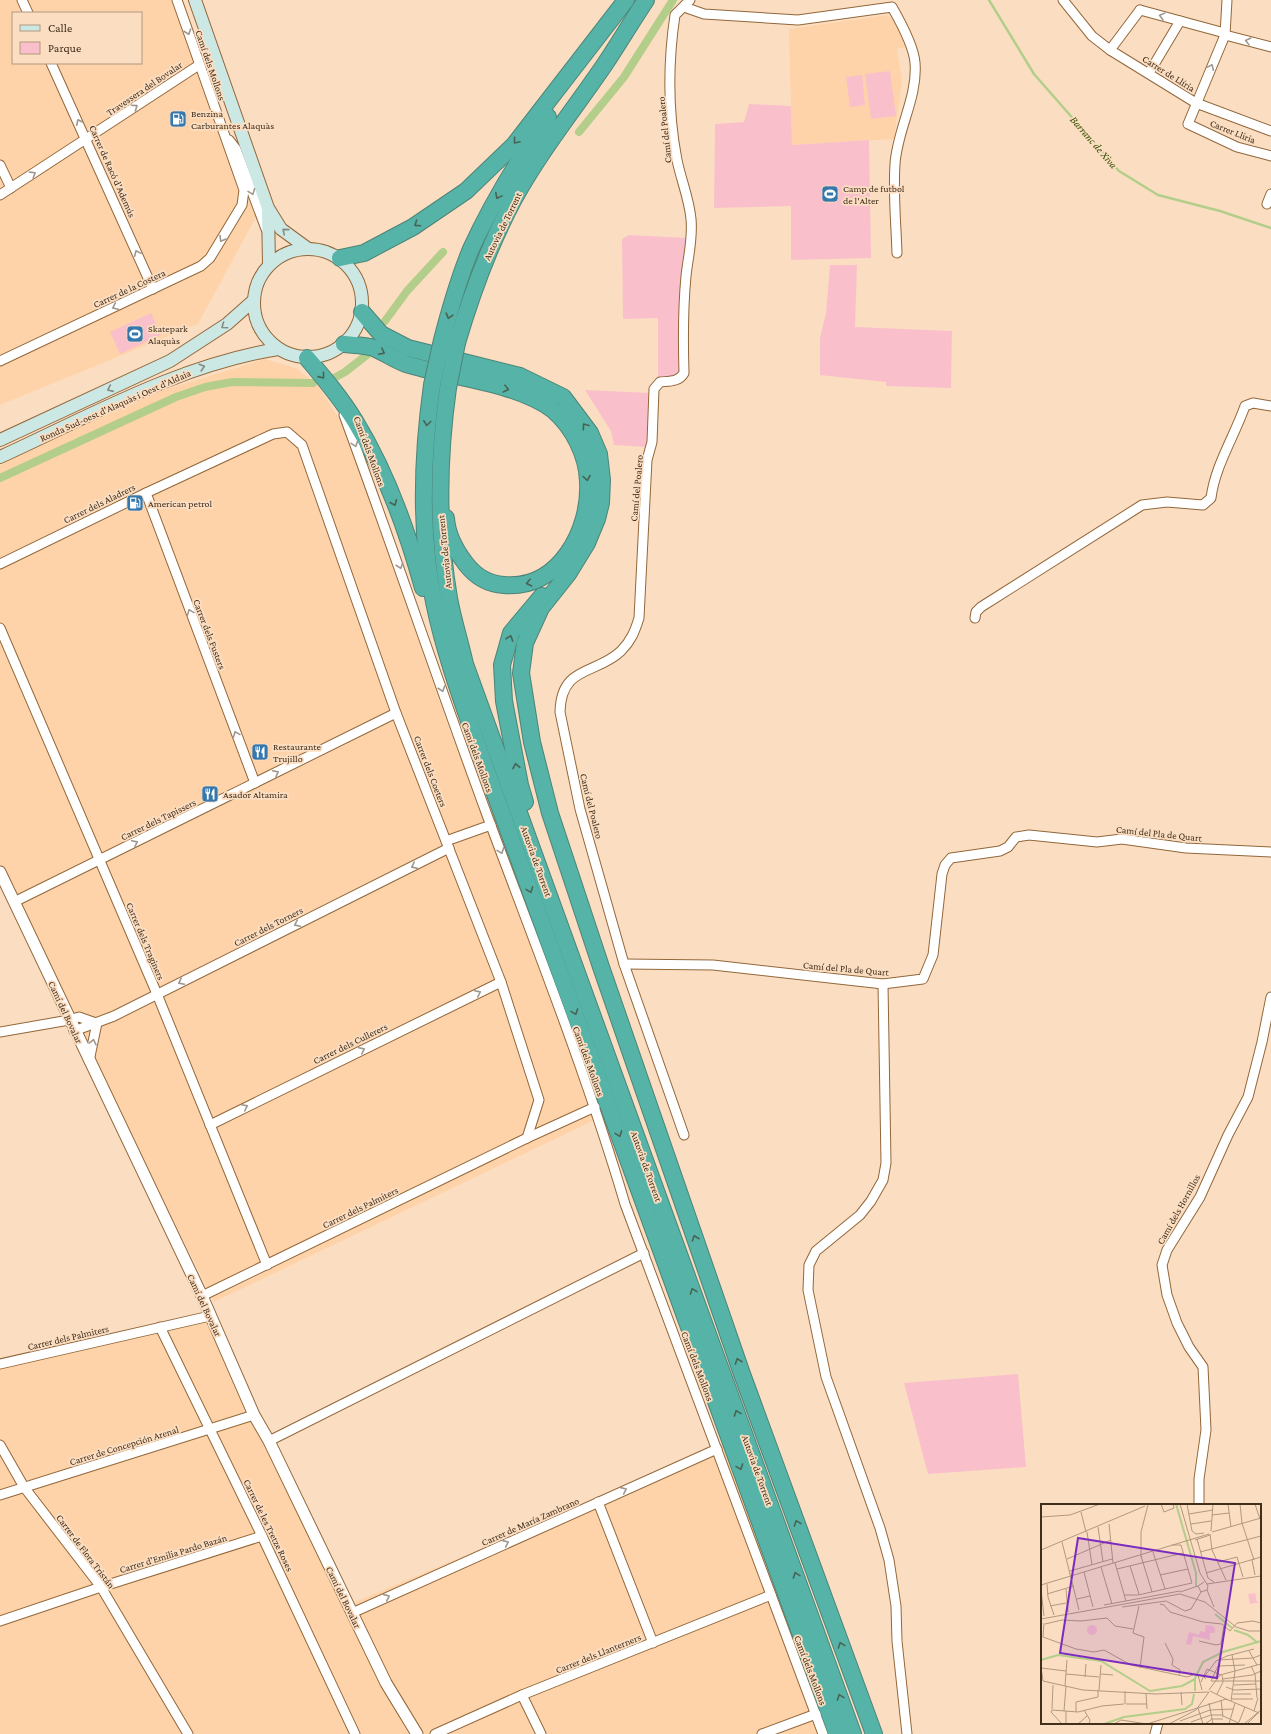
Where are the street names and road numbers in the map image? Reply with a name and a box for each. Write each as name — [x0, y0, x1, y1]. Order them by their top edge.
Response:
street label: Camí dels Mollons — [193, 28, 228, 102]
street label: Carrer de Llíria — [1140, 53, 1197, 94]
street label: Travessera del Bovalar — [104, 59, 185, 118]
street label: Camí del Poalero — [656, 96, 673, 164]
street label: Carrer Lliria — [1208, 117, 1258, 146]
street label: Carrer de Racó d'Ademús — [87, 123, 138, 219]
street label: Autovia de Torrent — [481, 190, 524, 262]
street label: Carrer de la Costera — [91, 267, 167, 310]
street label: Ronda Sud-oest d'Alaquàs i Oest d'Aldaia — [38, 367, 193, 444]
street label: Camí dels Mollons — [352, 415, 387, 488]
street label: Camí del Poalero — [628, 454, 645, 522]
street label: Carrer dels Aladrers — [61, 481, 137, 526]
street label: Autovia de Torrent — [435, 514, 454, 589]
street label: Carrer dels Fusters — [191, 598, 228, 671]
street label: Camí dels Mollons — [460, 721, 495, 794]
street label: Carrer dels Coeters — [412, 734, 449, 808]
street label: Camí del Poalero — [578, 772, 605, 840]
street label: Carrer dels Tapissers — [119, 796, 198, 842]
street label: Autovia de Torrent — [519, 824, 555, 899]
street label: Camí del Pla de Quart — [1115, 824, 1203, 844]
street label: Carrer dels Traginers — [124, 901, 167, 982]
street label: Carrer dels Torners — [232, 904, 305, 949]
street label: Camí del Pla de Quart — [802, 959, 890, 978]
street label: Camí del Bovalar — [46, 979, 85, 1046]
street label: Carrer dels Cullerers — [311, 1021, 389, 1066]
street label: Camí dels Mollons — [571, 1025, 606, 1098]
street label: Autovia de Torrent — [629, 1129, 665, 1204]
street label: Camí dels Hornillos — [1155, 1172, 1202, 1246]
street label: Carrer dels Palmiters — [320, 1184, 400, 1231]
street label: Camí del Bovalar — [185, 1272, 224, 1339]
street label: Carrer dels Palmiters — [26, 1323, 110, 1352]
street label: Camí dels Mollons — [679, 1330, 716, 1403]
street label: Carrer de Concepción Arenal — [68, 1423, 180, 1467]
street label: Autovia de Torrent — [740, 1433, 776, 1508]
street label: Carrer de les Tretze Roses — [241, 1477, 296, 1573]
street label: Carrer de María Zambrano — [480, 1495, 581, 1548]
street label: Carrer de Flora Tristán — [54, 1512, 117, 1591]
street label: Carrer d'Emilia Pardo Bazán — [118, 1532, 229, 1575]
street label: Camí del Bovalar — [324, 1564, 363, 1630]
street label: Carrer dels Llanterners — [554, 1631, 643, 1676]
street label: Camí dels Mollons — [792, 1634, 829, 1707]

